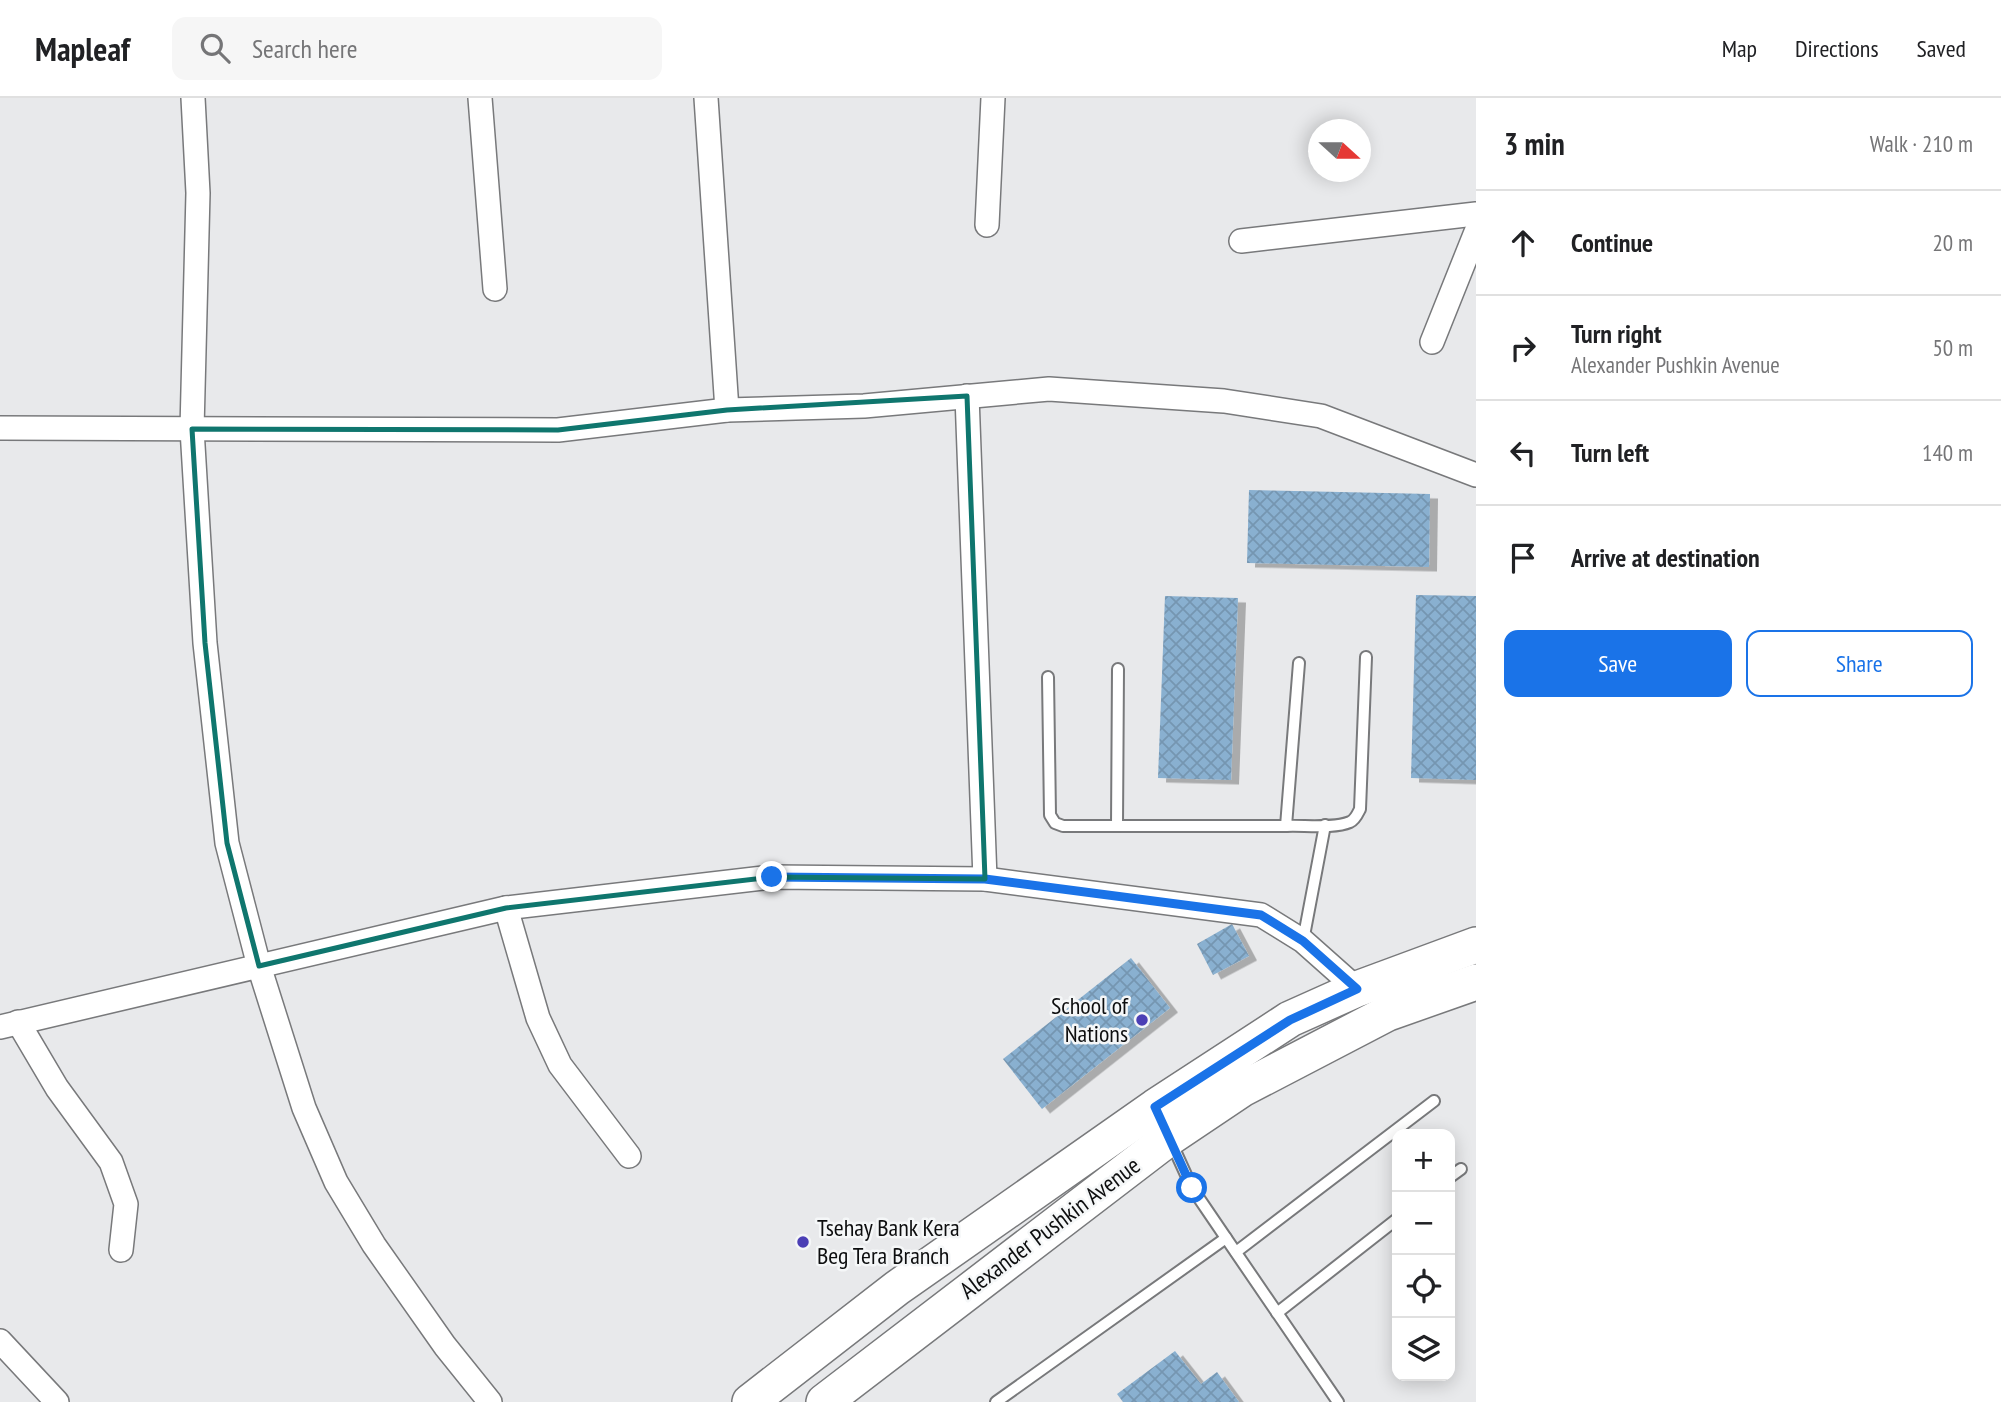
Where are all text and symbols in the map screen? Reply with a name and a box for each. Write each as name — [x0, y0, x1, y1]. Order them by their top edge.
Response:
search box — [172, 17, 662, 80]
text: Mapleaf — [35, 27, 130, 70]
icon: search — [196, 29, 234, 67]
text: Search here — [252, 32, 358, 65]
text: Map — [1722, 33, 1757, 64]
text: Directions — [1795, 33, 1879, 64]
text: Saved — [1917, 33, 1966, 64]
north arrow — [1308, 119, 1371, 182]
text: 3 min — [1504, 124, 1565, 163]
text: Walk · 210 m — [1870, 129, 1973, 158]
icon: ahead — [1504, 224, 1542, 262]
text: Continue — [1571, 226, 1653, 259]
text: 20 m — [1932, 228, 1973, 257]
text: Turn right — [1571, 317, 1662, 350]
icon: right — [1504, 329, 1542, 367]
text: 50 m — [1932, 333, 1973, 362]
text: Alexander Pushkin Avenue — [1571, 350, 1780, 379]
icon: left — [1504, 434, 1542, 472]
text: Turn left — [1571, 436, 1649, 469]
text: 140 m — [1922, 438, 1973, 467]
icon: arrive — [1504, 539, 1542, 577]
text: Arrive at destination — [1571, 541, 1760, 574]
button: Save — [1504, 630, 1732, 697]
button: Share — [1746, 630, 1973, 697]
route end — [756, 861, 787, 892]
place label: School of Nations — [1051, 990, 1129, 1049]
marker: School of Nations — [1134, 1012, 1150, 1028]
map controls — [1392, 1129, 1455, 1381]
button: + — [1392, 1129, 1455, 1192]
street label: Alexander Pushkin Avenue — [953, 1150, 1146, 1306]
route start — [1176, 1172, 1207, 1203]
button: − — [1392, 1192, 1455, 1255]
place label: Tsehay Bank Kera Beg Tera Branch — [817, 1212, 960, 1271]
marker: Tsehay Bank Kera Beg Tera Branch — [795, 1234, 811, 1250]
button: locate — [1392, 1255, 1455, 1318]
button: layers — [1392, 1318, 1455, 1381]

